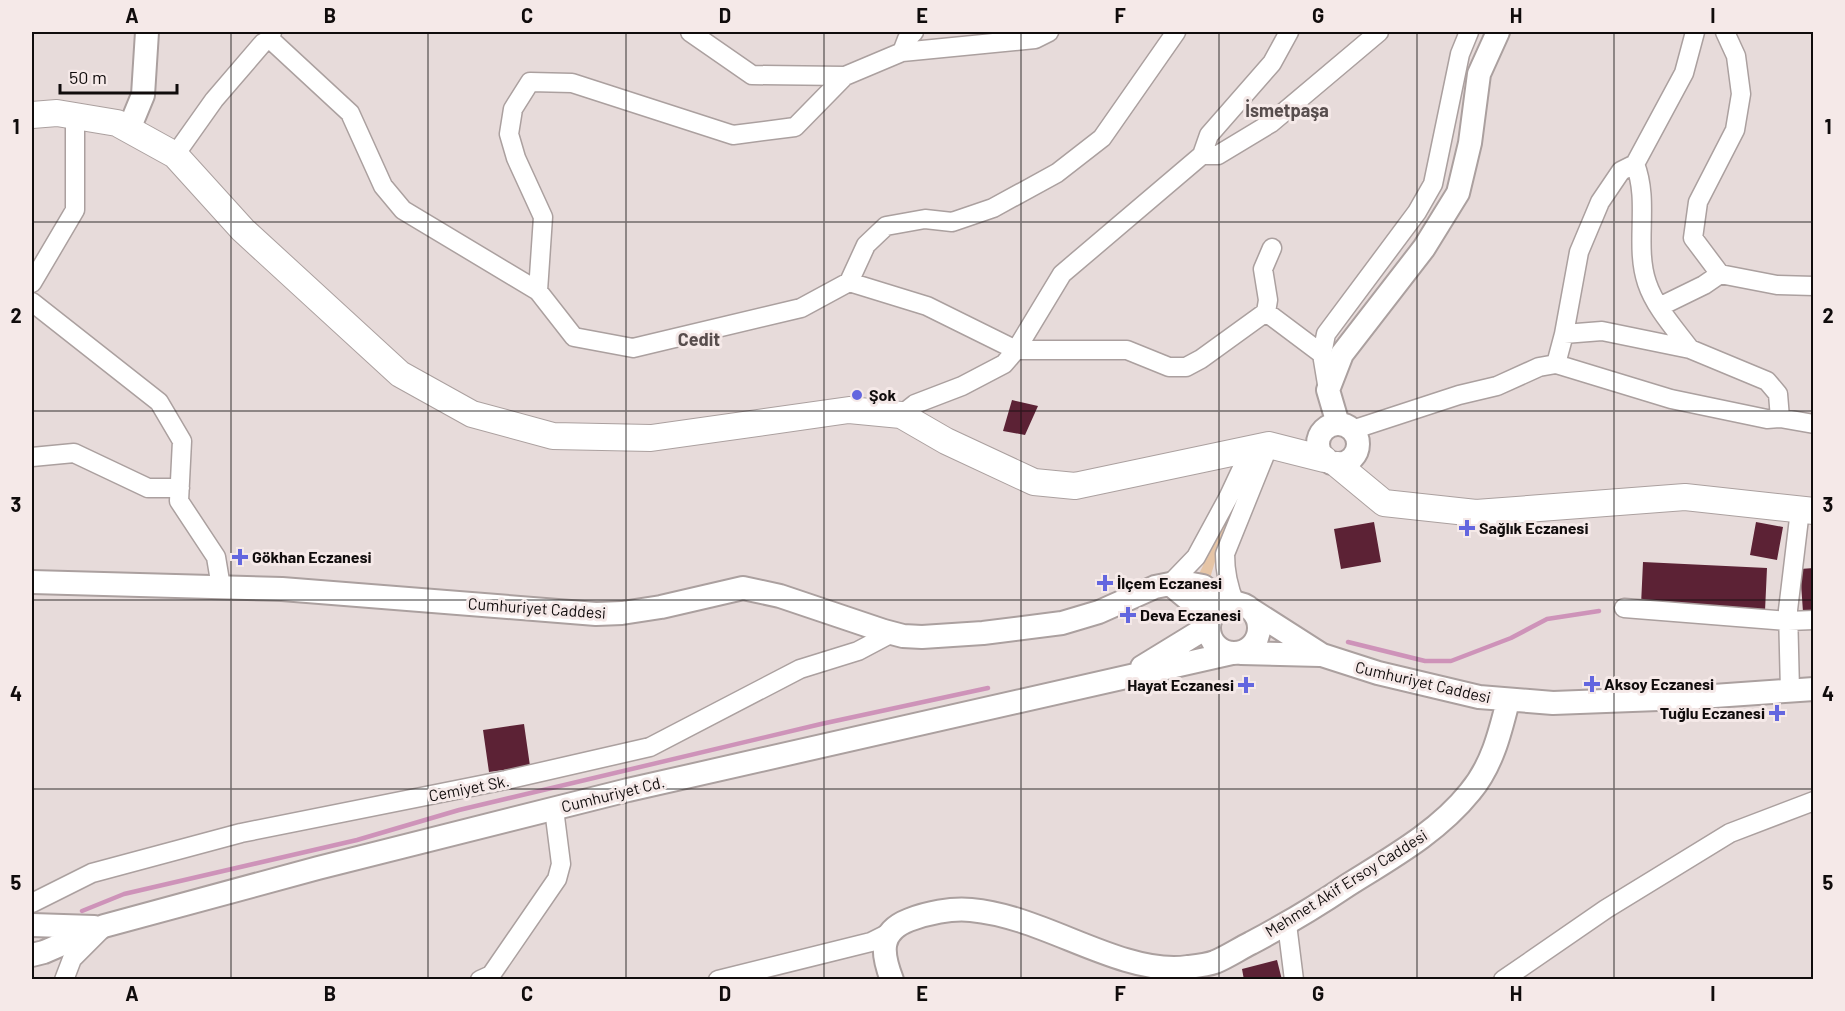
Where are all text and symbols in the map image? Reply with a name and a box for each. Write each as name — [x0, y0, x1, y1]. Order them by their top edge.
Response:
text: A — [125, 3, 139, 27]
text: B — [324, 3, 336, 27]
text: C — [521, 3, 533, 27]
text: D — [719, 3, 731, 27]
text: E — [916, 3, 928, 27]
text: F — [1114, 3, 1126, 27]
text: G — [1312, 3, 1324, 27]
text: H — [1510, 3, 1522, 27]
text: I — [1710, 3, 1716, 27]
scale bar — [60, 57, 177, 95]
text: 50 m — [69, 66, 107, 88]
district label: İsmetpaşa — [1245, 99, 1329, 121]
text: 1 — [12, 114, 20, 138]
text: 1 — [1824, 114, 1832, 138]
text: 2 — [10, 303, 22, 327]
text: 2 — [1822, 303, 1834, 327]
district label: Cedit — [678, 328, 720, 350]
place label: Şok — [869, 385, 896, 404]
marker: Şok — [850, 388, 864, 402]
text: 3 — [11, 492, 21, 516]
text: 3 — [1823, 492, 1833, 516]
place label: Sağlık Eczanesi — [1479, 518, 1588, 537]
marker: Sağlık Eczanesi — [1460, 521, 1474, 535]
place label: Gökhan Eczanesi — [252, 547, 372, 566]
marker: Gökhan Eczanesi — [233, 550, 247, 564]
place label: İlçem Eczanesi — [1117, 573, 1222, 592]
marker: İlçem Eczanesi — [1098, 576, 1112, 590]
street label: Cumhuriyet Caddesi — [467, 593, 607, 622]
place label: Deva Eczanesi — [1140, 605, 1241, 624]
marker: Deva Eczanesi — [1121, 608, 1135, 622]
street label: Cumhuriyet Caddesi — [1353, 657, 1493, 706]
place label: Aksoy Eczanesi — [1604, 674, 1714, 693]
place label: Hayat Eczanesi — [1127, 675, 1234, 694]
marker: Aksoy Eczanesi — [1585, 677, 1599, 691]
marker: Hayat Eczanesi — [1239, 678, 1253, 692]
text: 4 — [10, 681, 22, 705]
text: 4 — [1822, 681, 1834, 705]
place label: Tuğlu Eczanesi — [1660, 703, 1765, 722]
marker: Tuğlu Eczanesi — [1770, 706, 1784, 720]
street label: Cemiyet Sk. — [427, 770, 511, 805]
street label: Cumhuriyet Cd. — [559, 771, 667, 816]
street label: Mehmet Akif Ersoy Caddesi — [1261, 825, 1430, 940]
text: 5 — [11, 870, 22, 894]
text: 5 — [1823, 870, 1834, 894]
text: A — [125, 981, 139, 1005]
text: B — [324, 981, 336, 1005]
text: C — [521, 981, 533, 1005]
text: D — [719, 981, 731, 1005]
text: E — [916, 981, 928, 1005]
text: F — [1114, 981, 1126, 1005]
text: G — [1312, 981, 1324, 1005]
text: H — [1510, 981, 1522, 1005]
text: I — [1710, 981, 1716, 1005]

